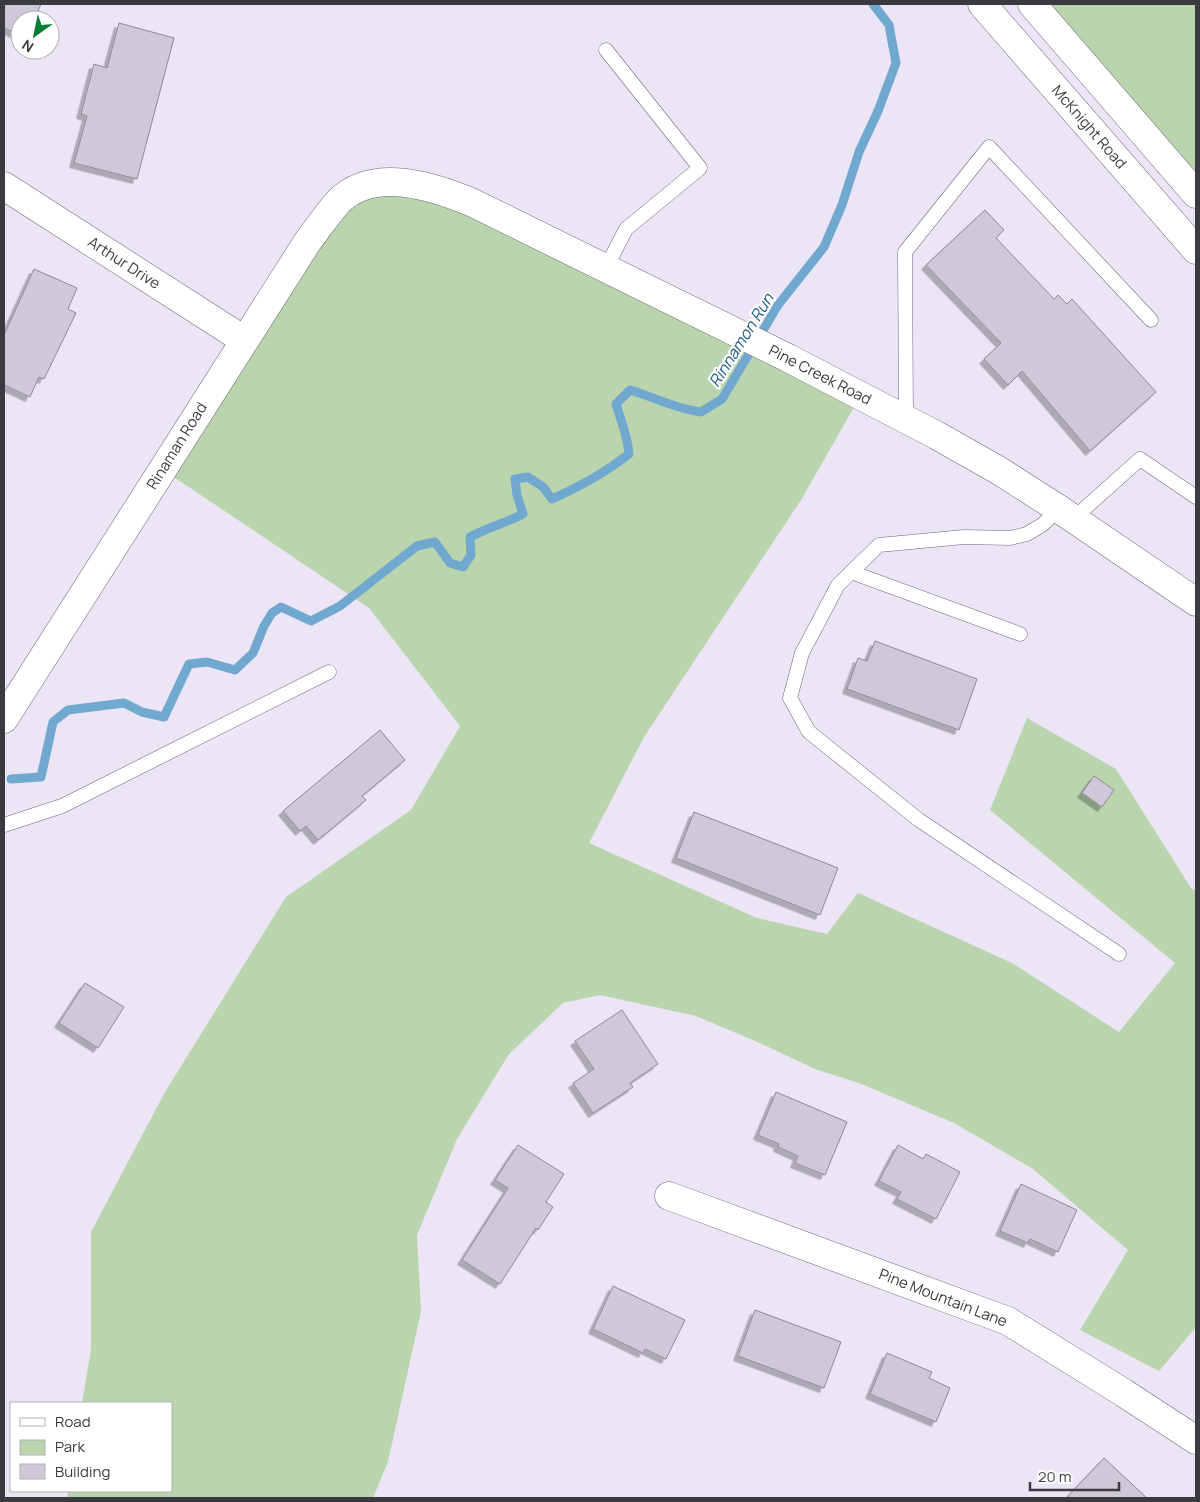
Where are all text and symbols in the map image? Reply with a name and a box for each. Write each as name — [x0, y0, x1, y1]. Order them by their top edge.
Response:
north arrow — [10, 10, 60, 60]
text: N — [18, 36, 37, 57]
street label: McKnight Road — [1047, 80, 1132, 173]
street label: Arthur Drive — [84, 231, 165, 294]
water label: Rinnamon Run — [703, 289, 779, 391]
street label: Pine Creek Road — [765, 340, 875, 409]
street label: Rinaman Road — [142, 398, 212, 493]
street label: Pine Mountain Lane — [876, 1263, 1011, 1332]
legend — [10, 1402, 172, 1492]
text: Road — [55, 1411, 91, 1432]
text: Park — [55, 1436, 85, 1457]
scale bar — [1030, 1460, 1119, 1492]
text: Building — [55, 1461, 110, 1482]
text: 20 m — [1038, 1466, 1071, 1487]

